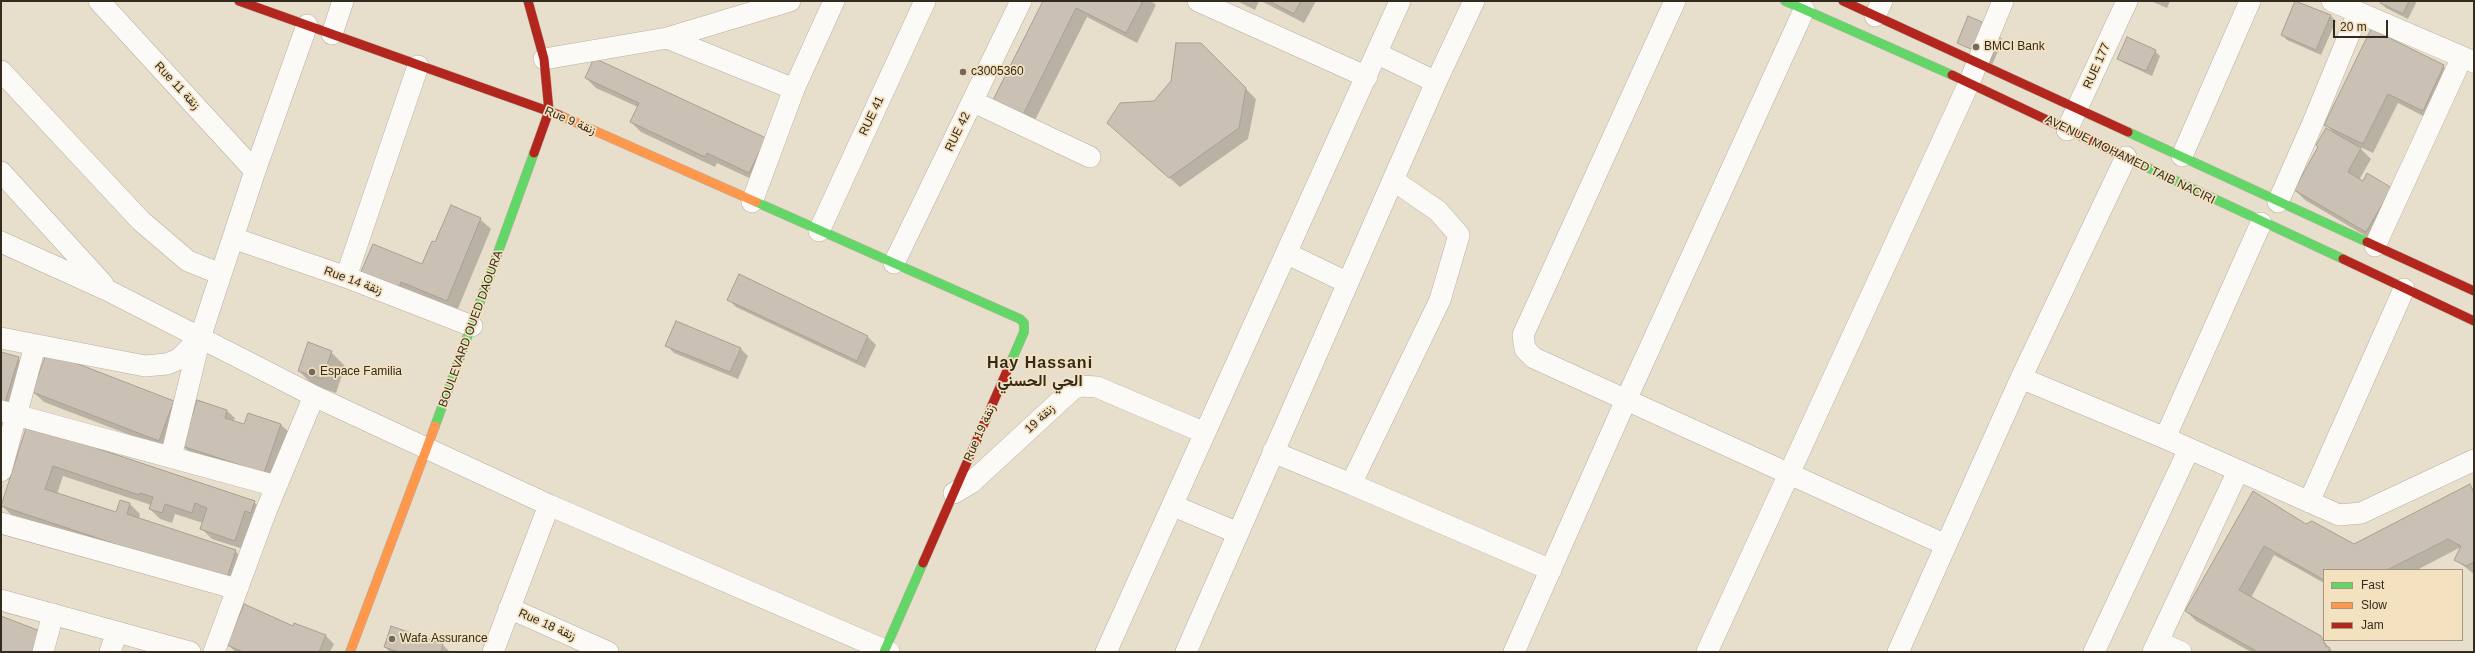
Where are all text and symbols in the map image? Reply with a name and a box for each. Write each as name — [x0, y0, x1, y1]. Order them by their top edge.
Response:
scale bar — [2335, 12, 2390, 38]
text: 20 m — [2340, 20, 2367, 34]
place label: BMCI Bank — [1984, 40, 2045, 54]
street label: RUE 177 — [2081, 41, 2113, 91]
marker: BMCI Bank — [1971, 42, 1981, 52]
street label: Rue 11 زنقة — [151, 59, 203, 113]
place label: c3005360 — [971, 65, 1024, 79]
marker: c3005360 — [958, 67, 968, 77]
street label: RUE 41 — [857, 94, 887, 138]
street label: Rue 9 زنقة — [542, 104, 598, 138]
street label: RUE 42 — [942, 110, 974, 154]
street label: AVENUE MOHAMED TAIB NACIRI — [2043, 112, 2217, 208]
street label: BOULEVARD OUED DAOURA — [436, 249, 506, 409]
street label: Rue 14 زنقة — [322, 264, 384, 298]
district label: Hay Hassani الحي الحسني — [987, 354, 1093, 392]
place label: Espace Familia — [320, 365, 402, 379]
marker: Espace Familia — [307, 367, 317, 377]
street label: Rue 19 زنقة — [961, 402, 999, 464]
street label: 19 زنقة — [1022, 402, 1058, 436]
legend — [2323, 569, 2463, 641]
text: Fast — [2361, 578, 2384, 592]
text: Slow — [2361, 598, 2387, 612]
street label: Rue 18 زنقة — [516, 606, 578, 644]
text: Jam — [2361, 618, 2384, 632]
place label: Wafa Assurance — [400, 632, 488, 646]
marker: Wafa Assurance — [387, 634, 397, 644]

